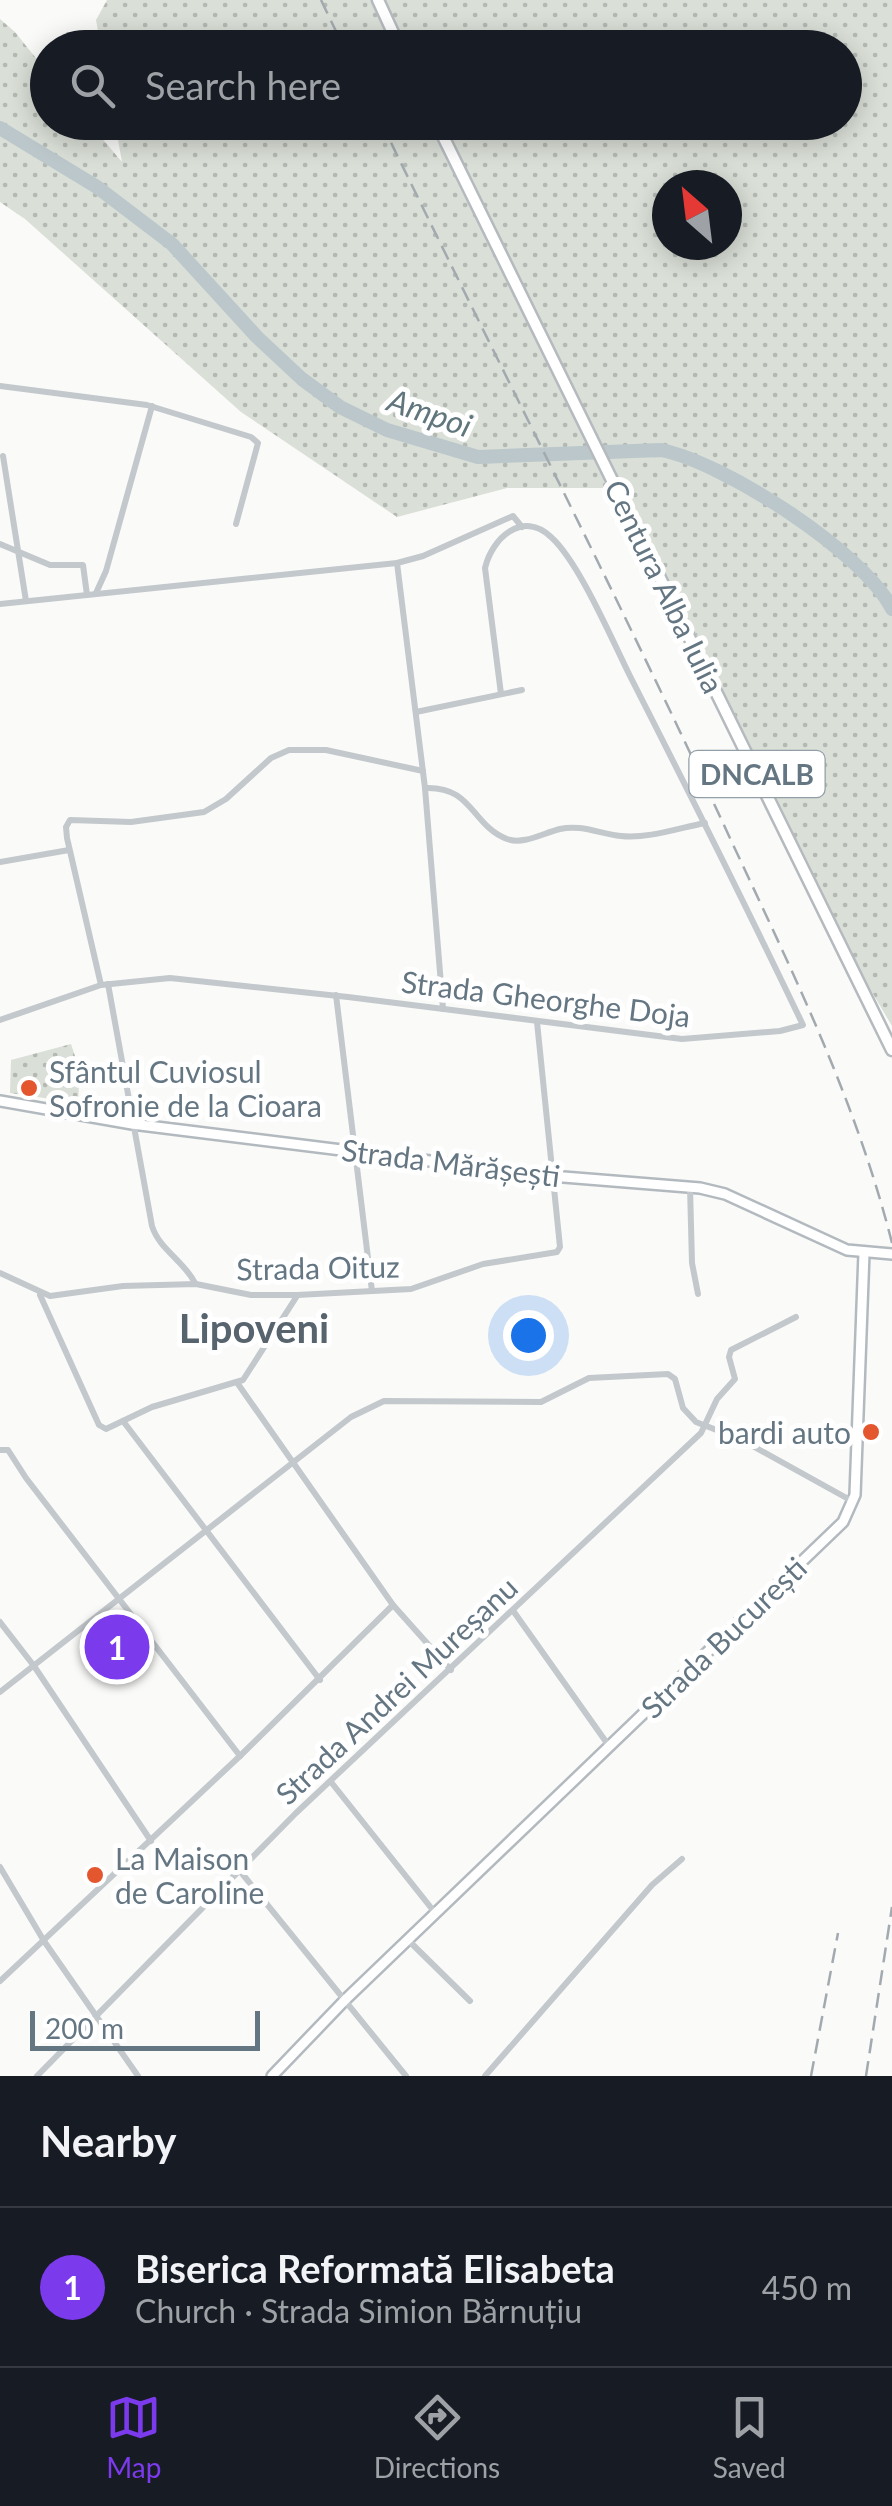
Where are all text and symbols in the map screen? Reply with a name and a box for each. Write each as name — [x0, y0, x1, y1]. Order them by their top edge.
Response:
search box — [30, 30, 862, 140]
icon: search — [65, 58, 120, 113]
text: Search here — [145, 62, 341, 108]
north arrow — [652, 170, 742, 260]
water label: Ampoi — [381, 379, 477, 444]
street label: Centura Alba Iulia — [598, 474, 732, 698]
road number: DNCALB — [690, 751, 824, 797]
street label: Strada Gheorghe Doja — [399, 962, 693, 1034]
place label: Sfântul Cuviosul Sofronie de la Cioara — [49, 1053, 322, 1123]
marker: Sfântul Cuviosul Sofronie de la Cioara — [18, 1077, 40, 1099]
street label: Strada Mărășești — [340, 1131, 562, 1193]
street label: Strada Oituz — [236, 1248, 400, 1286]
district label: Lipoveni — [179, 1304, 329, 1352]
your location — [503, 1310, 554, 1361]
place label: bardi auto — [718, 1414, 851, 1450]
marker: bardi auto — [860, 1421, 882, 1443]
street label: Strada București — [633, 1549, 813, 1725]
street label: Strada Andrei Mureșanu — [268, 1569, 524, 1811]
pin: 1 — [84, 1610, 150, 1684]
place label: La Maison de Caroline — [115, 1840, 264, 1910]
marker: La Maison de Caroline — [84, 1864, 106, 1886]
scale bar — [30, 2006, 260, 2050]
text: 200 m — [45, 2011, 124, 2045]
text: Nearby — [40, 2116, 177, 2166]
text: Biserica Reformată Elisabeta — [135, 2245, 615, 2291]
text: 1 — [63, 2268, 82, 2307]
text: 450 m — [762, 2268, 852, 2307]
text: Church · Strada Simion Bărnuțiu — [135, 2291, 582, 2330]
tab: Map — [106, 2390, 161, 2484]
tab: Directions — [374, 2390, 500, 2484]
tab: Saved — [713, 2390, 786, 2484]

